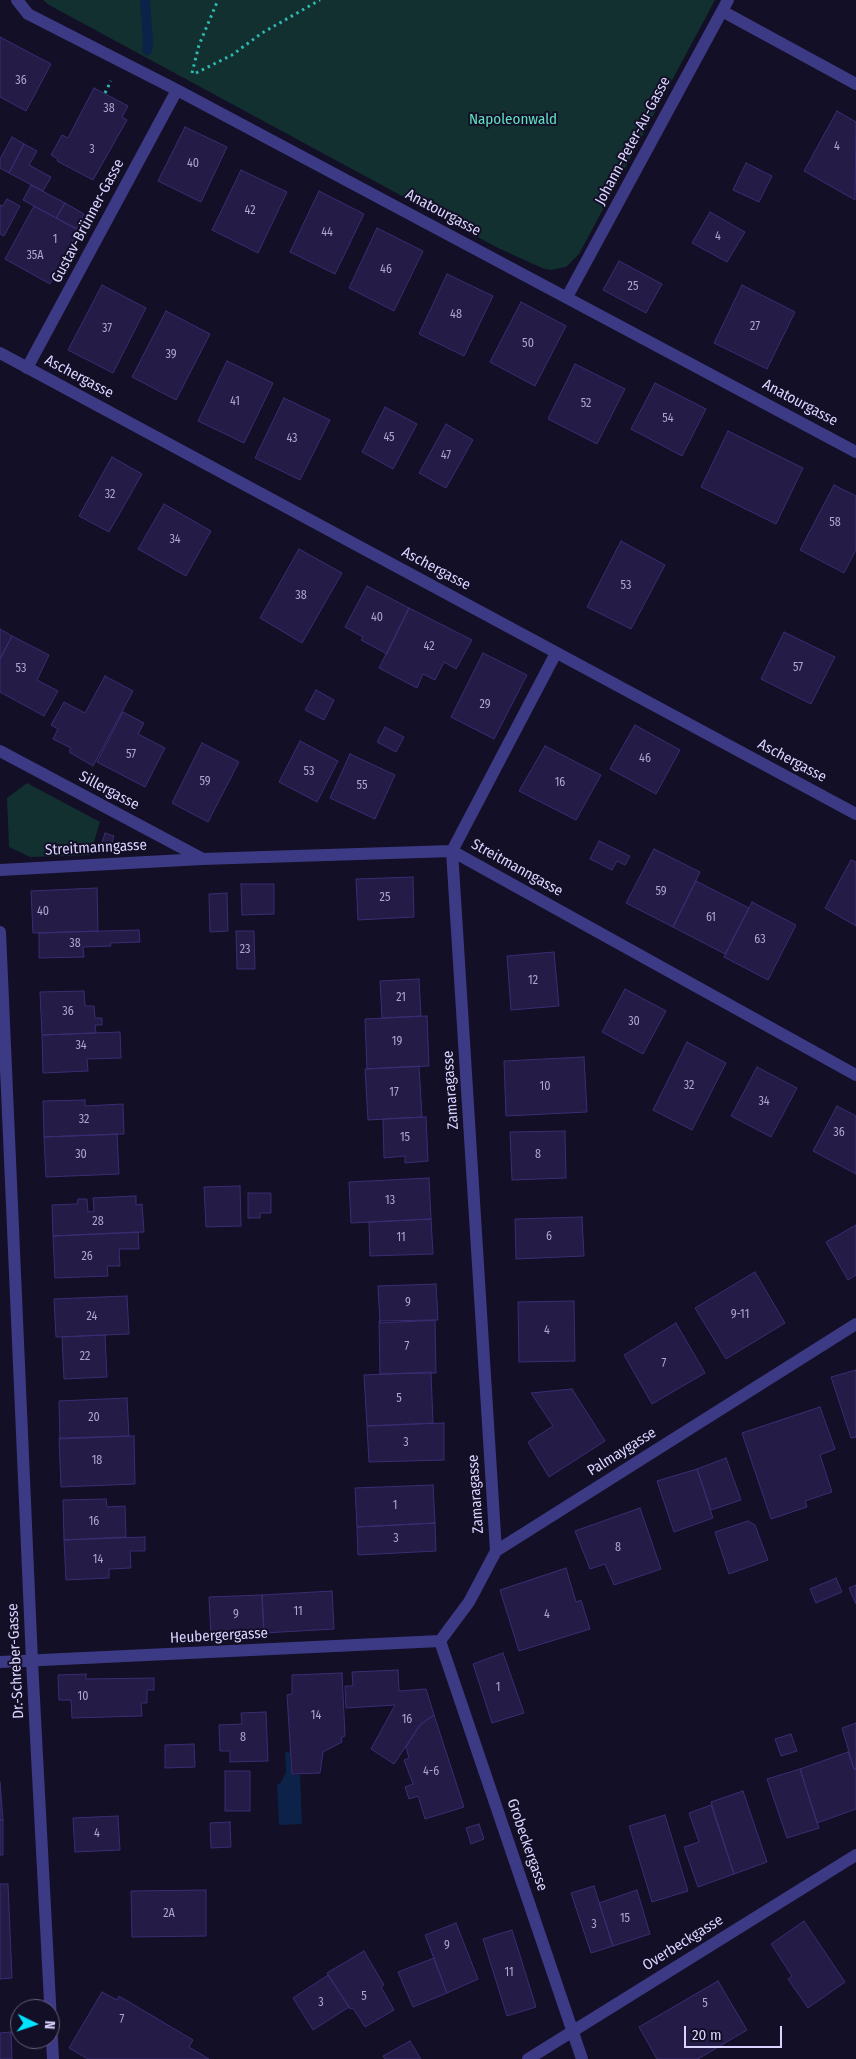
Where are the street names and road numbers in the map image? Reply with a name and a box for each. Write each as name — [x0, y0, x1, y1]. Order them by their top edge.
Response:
street label: Johann-Peter-Au-Gasse — [592, 74, 674, 208]
street label: Gustav-Brünner-Gasse — [48, 156, 128, 286]
street label: Anatourgasse — [402, 186, 484, 240]
street label: Aschergasse — [42, 351, 116, 403]
street label: Anatourgasse — [759, 376, 841, 430]
street label: Aschergasse — [399, 543, 473, 595]
street label: Aschergasse — [755, 735, 829, 787]
street label: Sillergasse — [76, 768, 142, 814]
street label: Streitmanngasse — [468, 835, 566, 901]
street label: Streitmanngasse — [45, 836, 147, 860]
street label: Zamaragasse — [439, 1050, 463, 1130]
street label: Palmaygasse — [584, 1424, 660, 1480]
street label: Zamaragasse — [464, 1454, 488, 1534]
street label: Dr.-Schreber-Gasse — [4, 1603, 28, 1719]
street label: Heubergergasse — [170, 1624, 268, 1648]
street label: Grobeckergasse — [503, 1796, 551, 1894]
street label: Overbeckgasse — [639, 1911, 727, 1975]

